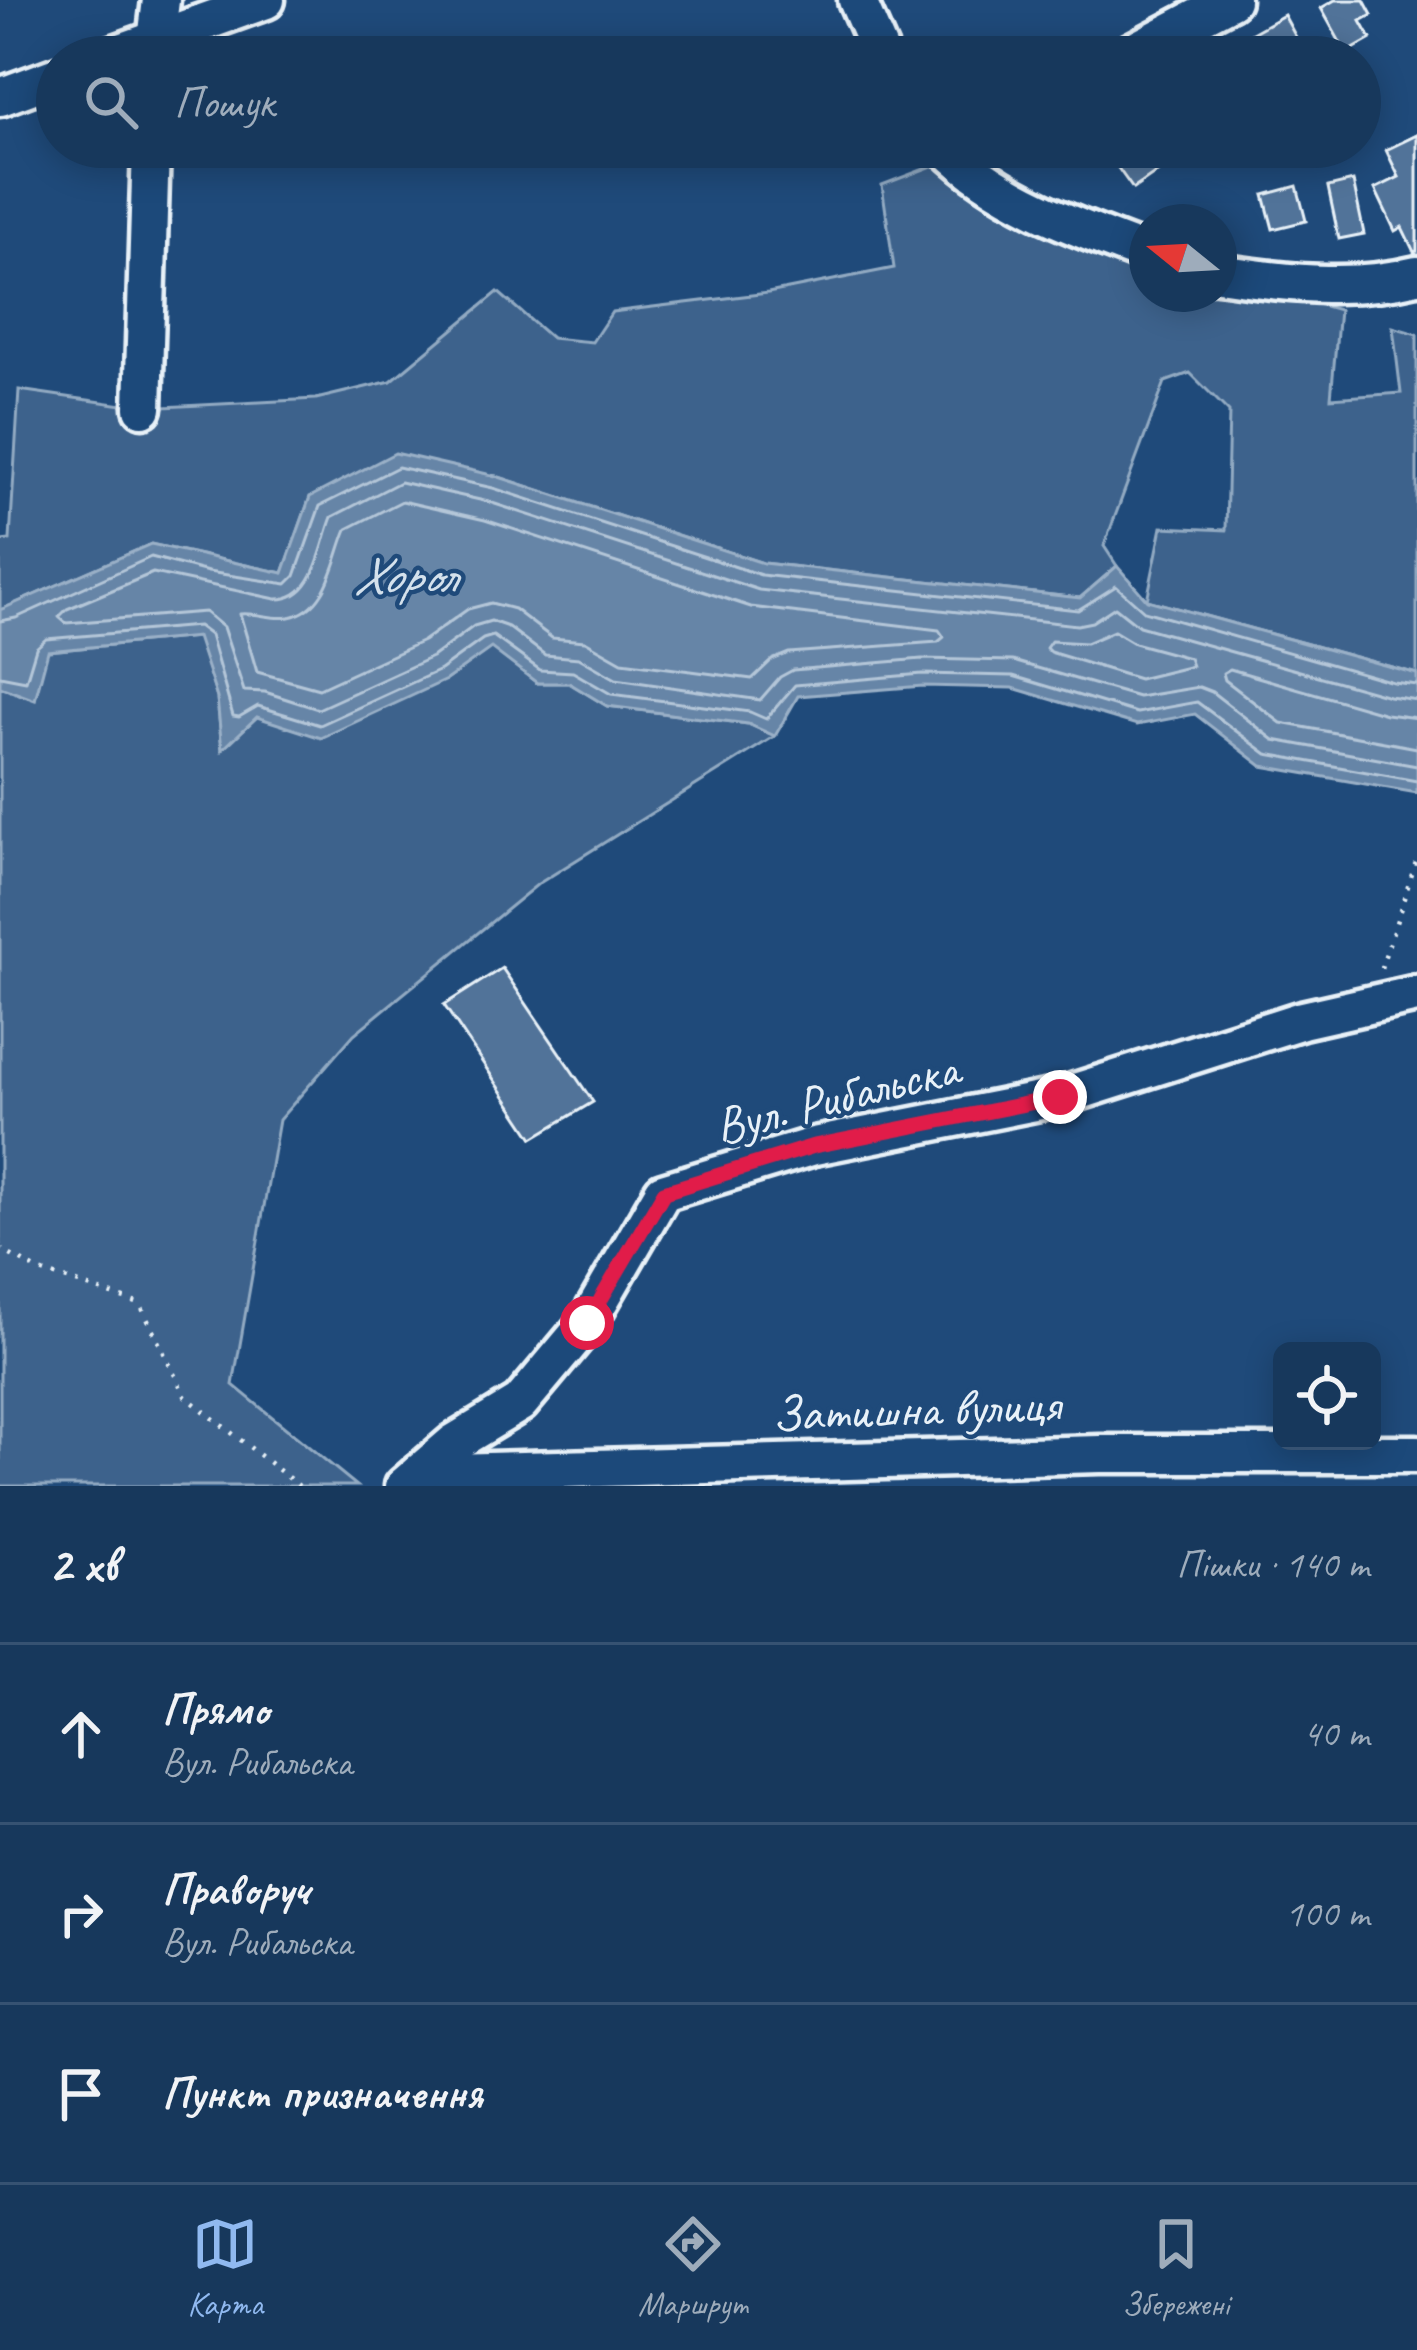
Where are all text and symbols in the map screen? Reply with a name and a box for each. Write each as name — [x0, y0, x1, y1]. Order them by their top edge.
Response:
search box — [36, 36, 1381, 168]
icon: search — [78, 69, 144, 135]
text: Пошук — [174, 74, 274, 131]
north arrow — [1129, 204, 1237, 312]
water label: Хорол — [353, 541, 462, 609]
street label: Вул. Рибальска — [708, 1035, 969, 1158]
route end — [1033, 1070, 1087, 1124]
route start — [560, 1296, 614, 1350]
map controls — [1273, 1342, 1381, 1450]
button: locate — [1273, 1342, 1381, 1450]
street label: Затишна вулиця — [771, 1372, 1065, 1446]
text: 2 хв — [48, 1532, 118, 1596]
text: Пішки · 140 m — [1176, 1540, 1369, 1589]
text: Прямо — [162, 1681, 269, 1738]
icon: ahead — [48, 1701, 114, 1767]
text: 40 m — [1303, 1709, 1369, 1758]
text: Вул. Рибальска — [162, 1738, 352, 1787]
text: Праворуч — [162, 1861, 309, 1918]
icon: right — [48, 1881, 114, 1947]
text: 100 m — [1285, 1889, 1369, 1938]
text: Вул. Рибальска — [162, 1918, 352, 1967]
icon: arrive — [48, 2061, 114, 2127]
text: Пункт призначення — [162, 2065, 482, 2122]
tab: Карта — [188, 2211, 263, 2325]
tab: Маршрут — [638, 2211, 747, 2325]
tab: Збережені — [1122, 2211, 1229, 2325]

